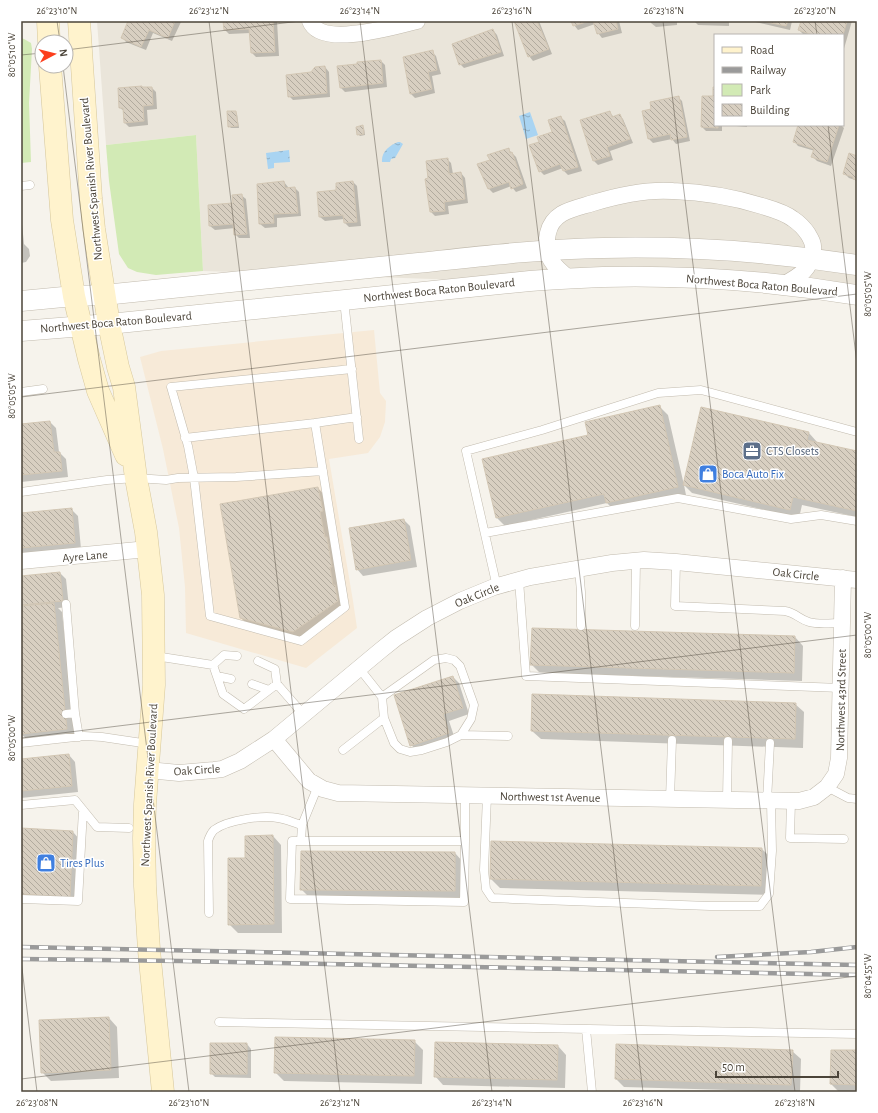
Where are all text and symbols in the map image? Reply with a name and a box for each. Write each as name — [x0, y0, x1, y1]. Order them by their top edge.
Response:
text: 26°23'10"N — [37, 6, 77, 16]
text: 26°23'12"N — [189, 6, 229, 16]
text: 26°23'14"N — [340, 6, 380, 16]
text: 26°23'16"N — [492, 6, 532, 16]
text: 26°23'18"N — [644, 6, 684, 16]
text: 26°23'20"N — [794, 6, 836, 16]
text: 80°05'10"W — [7, 33, 17, 77]
north arrow — [34, 34, 74, 74]
legend — [714, 34, 844, 126]
text: Road — [750, 44, 774, 56]
text: N — [58, 48, 69, 57]
text: Railway — [750, 64, 786, 77]
text: Park — [750, 84, 771, 96]
street label: Northwest Spanish River Boulevard — [78, 97, 104, 261]
text: Building — [750, 104, 790, 116]
text: 80°05'05"W — [863, 271, 873, 317]
street label: Northwest Boca Raton Boulevard — [686, 272, 838, 298]
street label: Northwest Boca Raton Boulevard — [363, 276, 515, 304]
street label: Northwest Boca Raton Boulevard — [40, 309, 192, 335]
text: 80°05'05"W — [7, 373, 17, 419]
office icon: CTS Closets — [741, 440, 763, 462]
place label: CTS Closets — [766, 445, 819, 457]
shop icon: Boca Auto Fix — [697, 463, 719, 485]
place label: Boca Auto Fix — [722, 468, 784, 480]
street label: Ayre Lane — [62, 548, 108, 565]
street label: Oak Circle — [772, 566, 820, 582]
street label: Oak Circle — [453, 581, 501, 609]
text: 80°05'00"W — [863, 612, 873, 658]
street label: Northwest 43rd Street — [834, 649, 848, 751]
street label: Northwest Spanish River Boulevard — [139, 703, 159, 867]
text: 80°05'00"W — [7, 715, 17, 761]
street label: Oak Circle — [173, 762, 221, 778]
street label: Northwest 1st Avenue — [500, 790, 600, 804]
shop icon: Tires Plus — [35, 852, 57, 874]
place label: Tires Plus — [60, 857, 104, 869]
text: 80°04'55"W — [863, 953, 873, 998]
scale bar — [716, 1053, 838, 1079]
text: 50 m — [722, 1061, 745, 1073]
text: 26°23'08"N — [16, 1098, 58, 1108]
text: 26°23'10"N — [169, 1098, 209, 1108]
text: 26°23'12"N — [320, 1098, 360, 1108]
text: 26°23'14"N — [472, 1098, 512, 1108]
text: 26°23'16"N — [623, 1098, 663, 1108]
text: 26°23'18"N — [775, 1098, 815, 1108]

